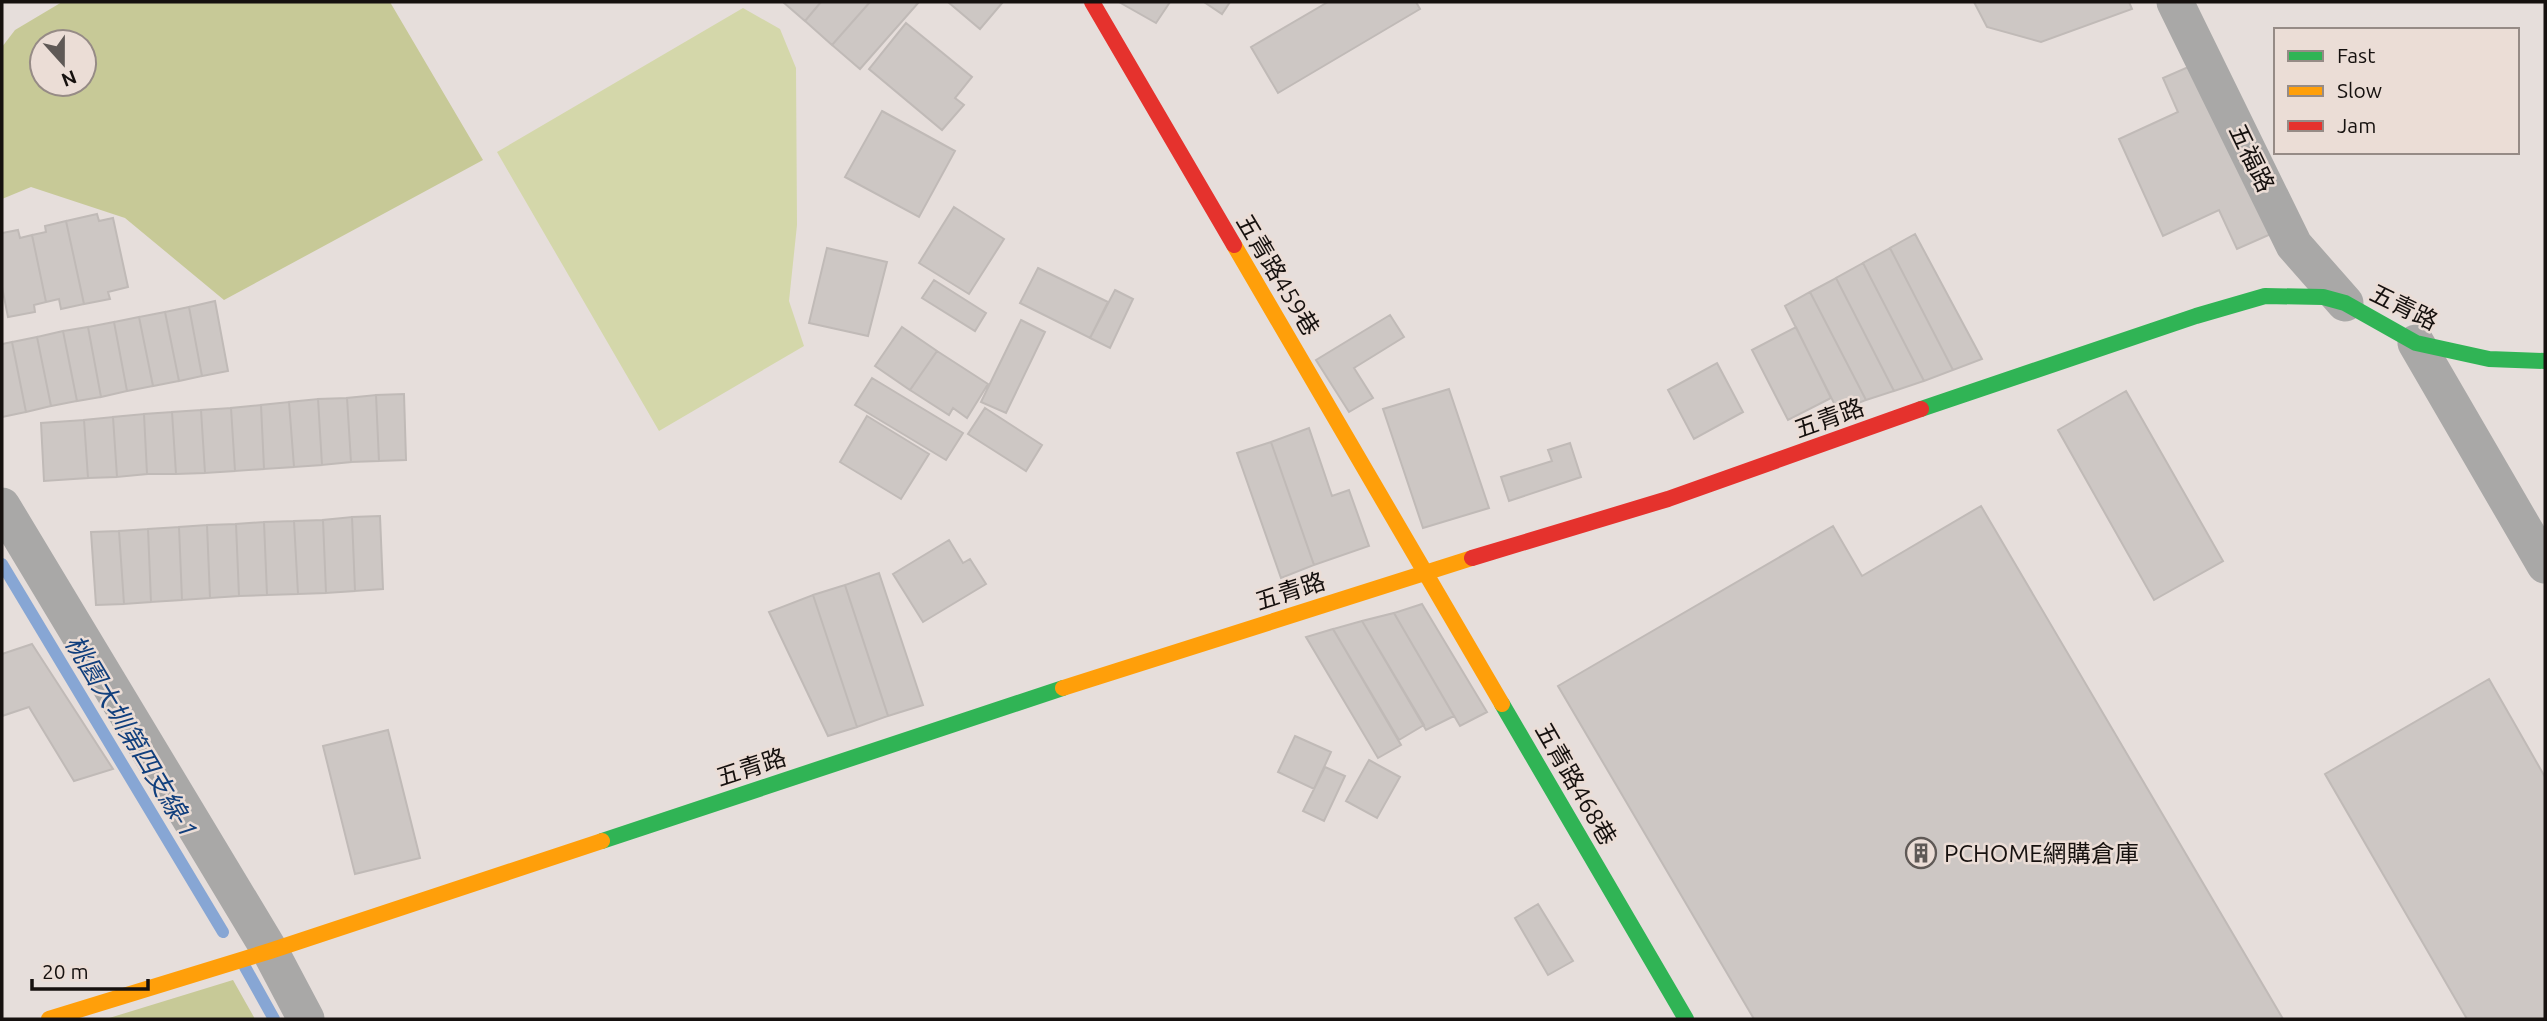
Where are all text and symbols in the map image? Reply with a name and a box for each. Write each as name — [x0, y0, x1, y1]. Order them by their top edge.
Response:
north arrow — [28, 28, 98, 98]
legend — [2274, 28, 2519, 154]
text: Fast — [2337, 43, 2375, 67]
text: N — [59, 66, 80, 92]
text: Slow — [2337, 78, 2382, 102]
text: Jam — [2337, 113, 2376, 137]
street label: 五福路 — [2224, 120, 2280, 196]
street label: 五青路459巷 — [1231, 209, 1325, 341]
street label: 五青路 — [2366, 279, 2442, 335]
street label: 五青路 — [1791, 393, 1867, 443]
street label: 五青路 — [1252, 567, 1328, 615]
water label: 桃園大圳第四支線-1 — [60, 630, 204, 842]
street label: 五青路468巷 — [1530, 718, 1622, 850]
street label: 五青路 — [713, 743, 789, 791]
building icon: PCHOME網購倉庫 — [1904, 836, 1938, 870]
place label: PCHOME網購倉庫 — [1944, 840, 2139, 867]
scale bar — [32, 948, 147, 992]
text: 20 m — [42, 959, 89, 983]

